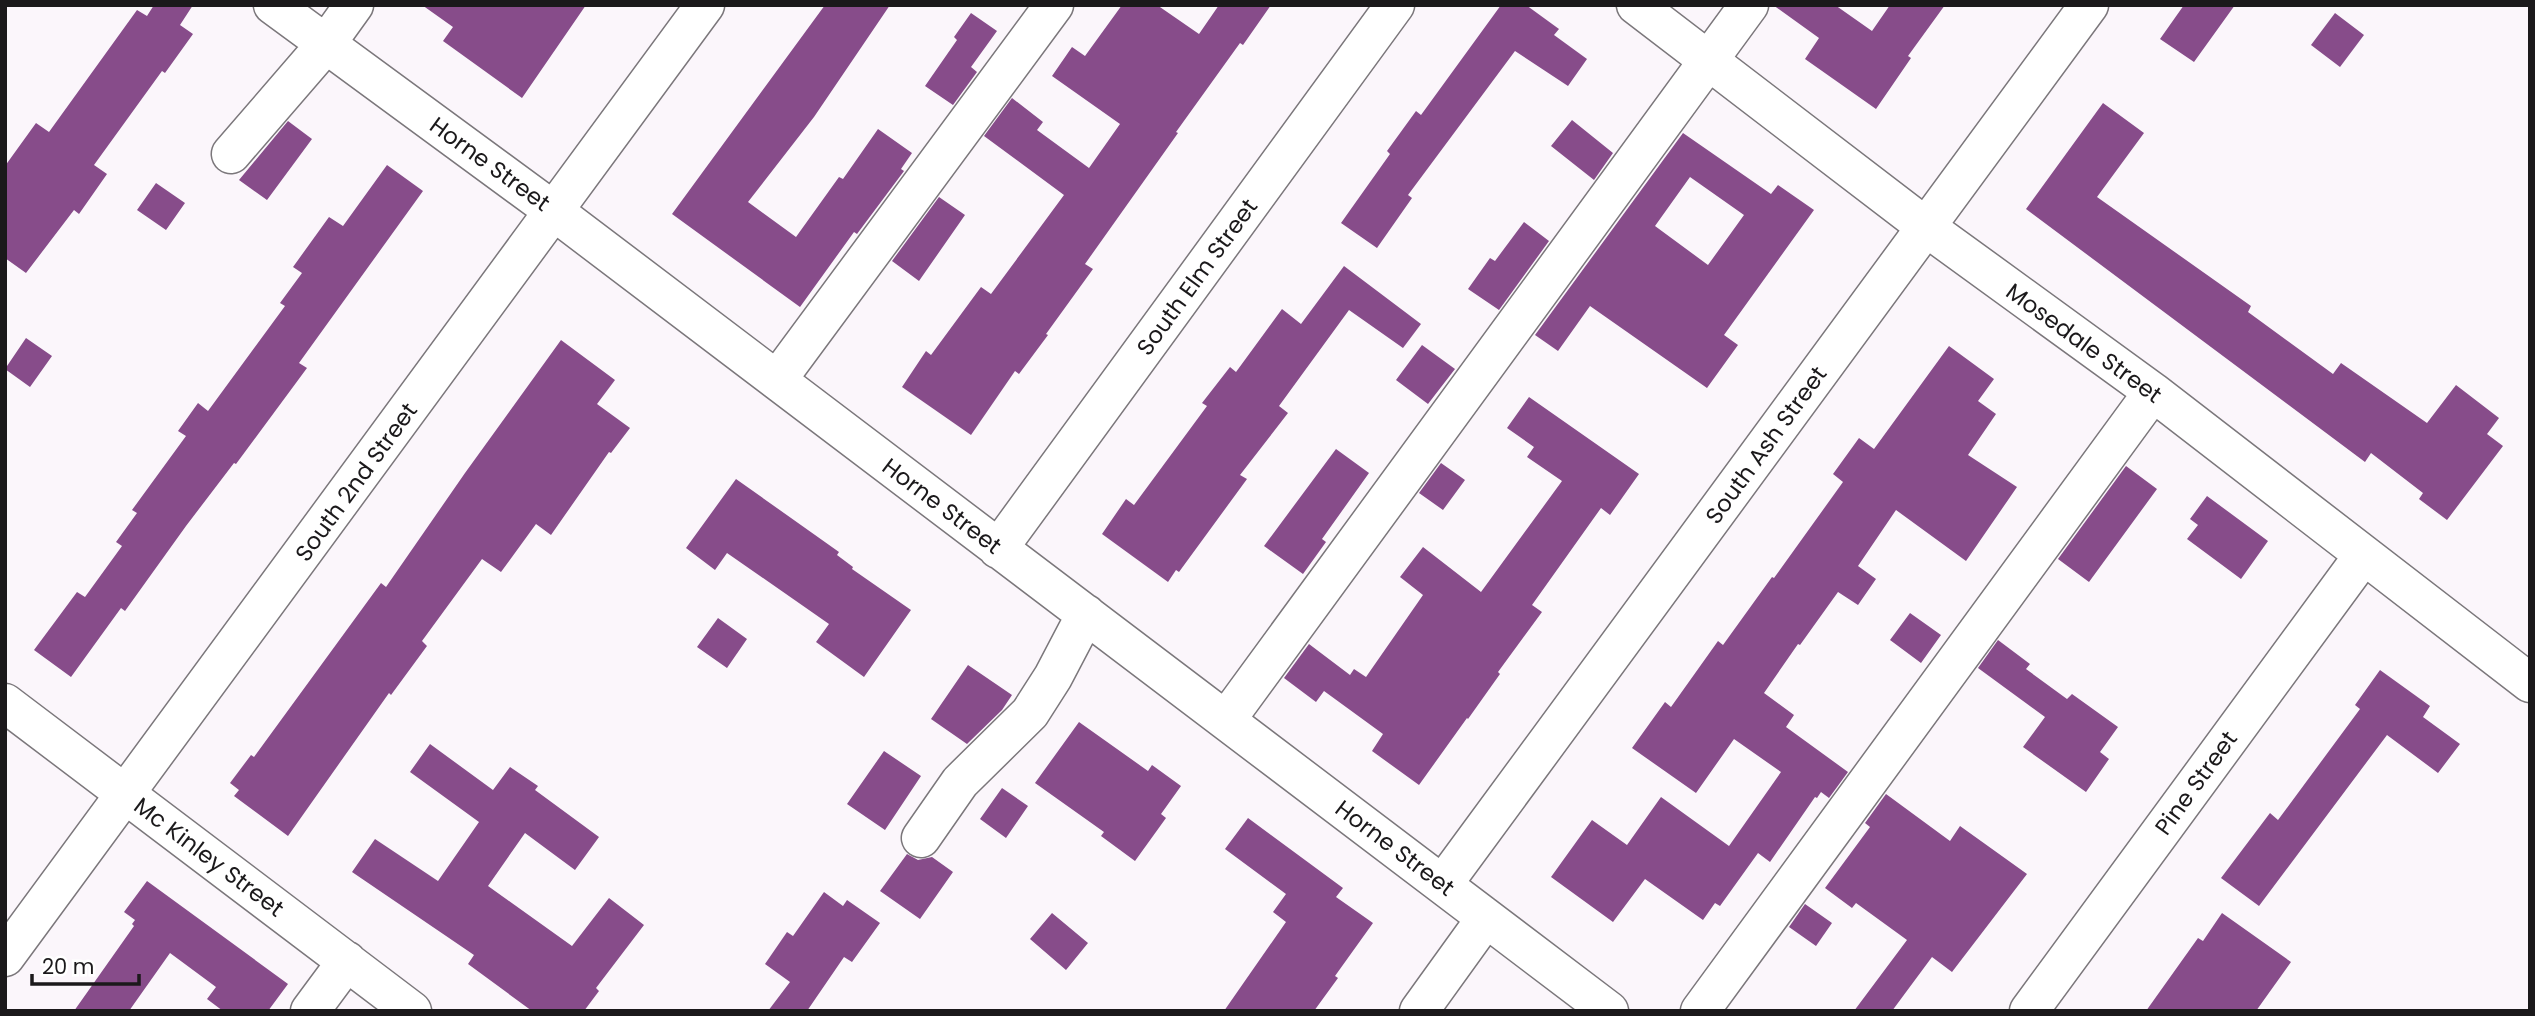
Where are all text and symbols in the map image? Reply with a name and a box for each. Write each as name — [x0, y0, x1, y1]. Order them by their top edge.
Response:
street label: Horne Street — [423, 109, 557, 219]
street label: South Elm Street — [1129, 192, 1265, 362]
street label: Mosedale Street — [2000, 276, 2168, 410]
street label: South Ash Street — [1698, 360, 1834, 530]
street label: South 2nd Street — [287, 396, 425, 568]
street label: Horne Street — [876, 451, 1008, 561]
street label: Pine Street — [2147, 724, 2245, 842]
street label: Mc Kinley Street — [127, 790, 291, 924]
street label: Horne Street — [1329, 793, 1461, 903]
scale bar — [32, 942, 138, 986]
text: 20 m — [42, 952, 95, 981]

